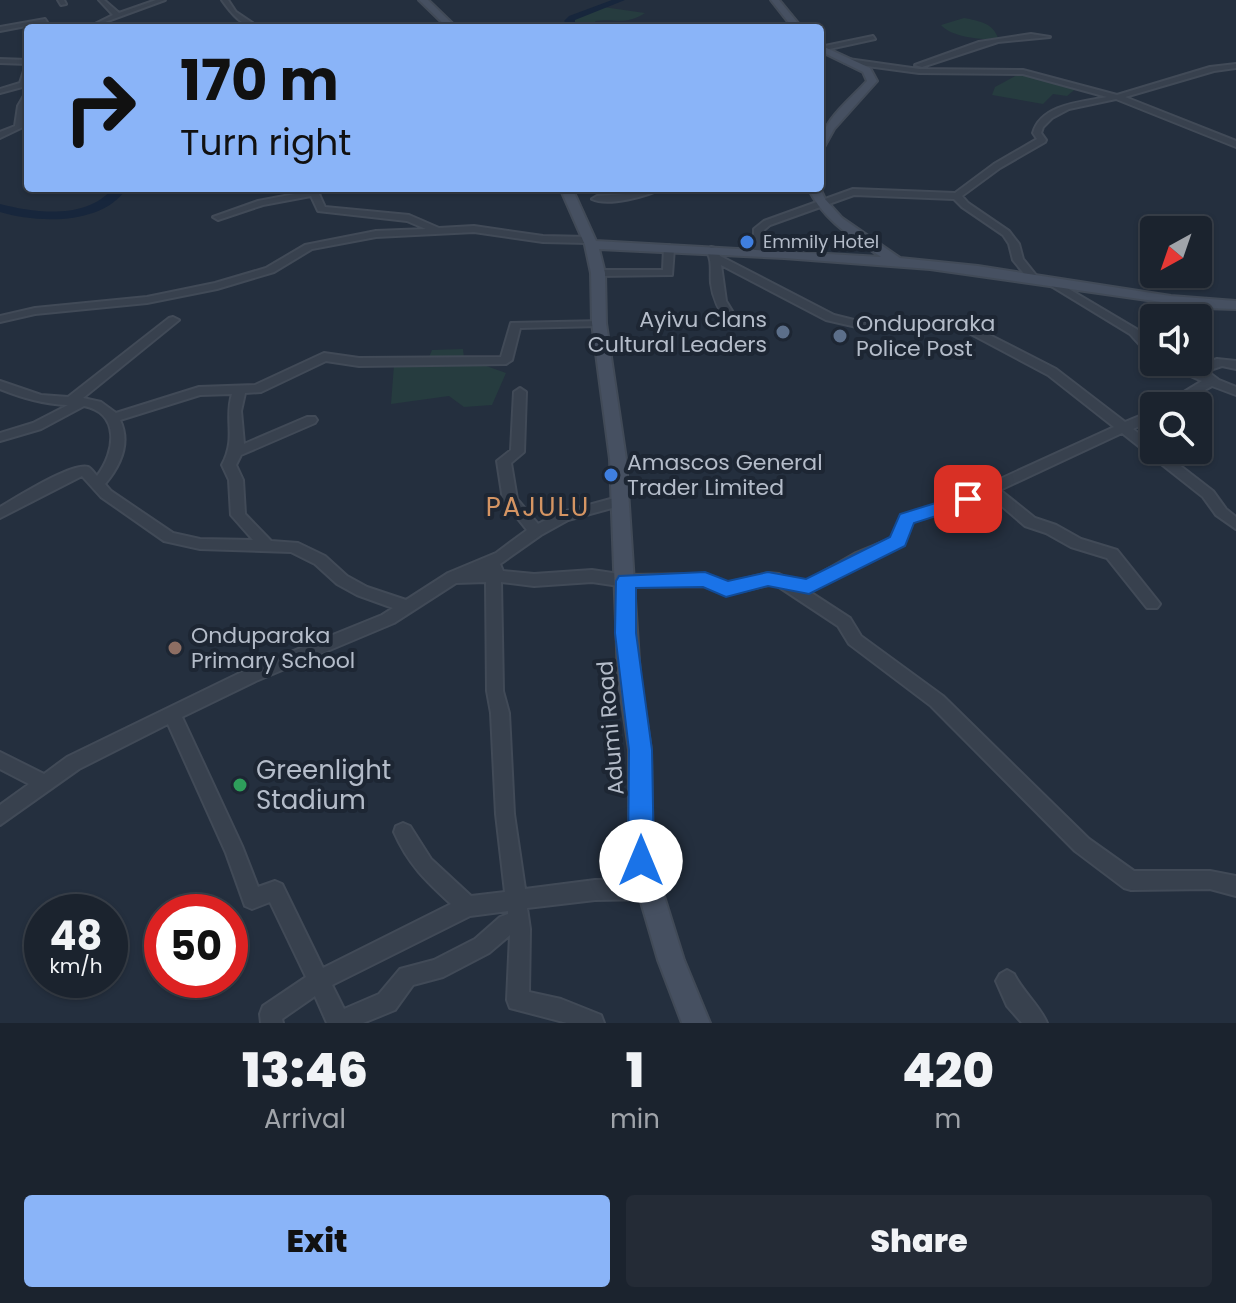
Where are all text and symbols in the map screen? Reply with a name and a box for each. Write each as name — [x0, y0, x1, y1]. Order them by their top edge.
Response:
text: 170 m — [180, 41, 339, 120]
icon: right — [48, 56, 152, 160]
text: Turn right — [180, 117, 351, 168]
north arrow — [1140, 216, 1212, 288]
map controls — [1140, 216, 1212, 464]
place label: Emmily Hotel — [763, 229, 879, 254]
marker: Emmily Hotel — [738, 233, 756, 251]
place label: Ayivu Clans Cultural Leaders — [588, 304, 767, 360]
button: sound — [1140, 304, 1212, 376]
place label: Onduparaka Police Post — [856, 308, 995, 364]
marker: Ayivu Clans Cultural Leaders — [774, 323, 792, 341]
marker: Onduparaka Police Post — [831, 327, 849, 345]
button: search — [1140, 392, 1212, 464]
place label: Amascos General Trader Limited — [627, 447, 823, 503]
pin — [934, 465, 1002, 533]
marker: Amascos General Trader Limited — [602, 466, 620, 484]
icon: arrive — [946, 477, 990, 521]
district label: PAJULU — [486, 489, 590, 525]
place label: Onduparaka Primary School — [191, 620, 355, 676]
marker: Onduparaka Primary School — [166, 639, 184, 657]
street label: Adumi Road — [589, 659, 632, 797]
place label: Greenlight Stadium — [256, 752, 391, 818]
marker: Greenlight Stadium — [231, 776, 249, 794]
position arrow — [599, 819, 683, 903]
speed limit sign: 50 — [144, 894, 248, 998]
text: 48 — [49, 908, 102, 964]
text: km/h — [49, 952, 103, 980]
text: 13:46 — [242, 1037, 368, 1104]
text: 1 — [626, 1037, 644, 1104]
text: 420 — [902, 1037, 994, 1104]
text: Arrival — [264, 1101, 346, 1137]
text: min — [610, 1101, 660, 1137]
text: m — [935, 1101, 961, 1137]
button: Exit — [24, 1195, 610, 1287]
button: Share — [626, 1195, 1212, 1287]

